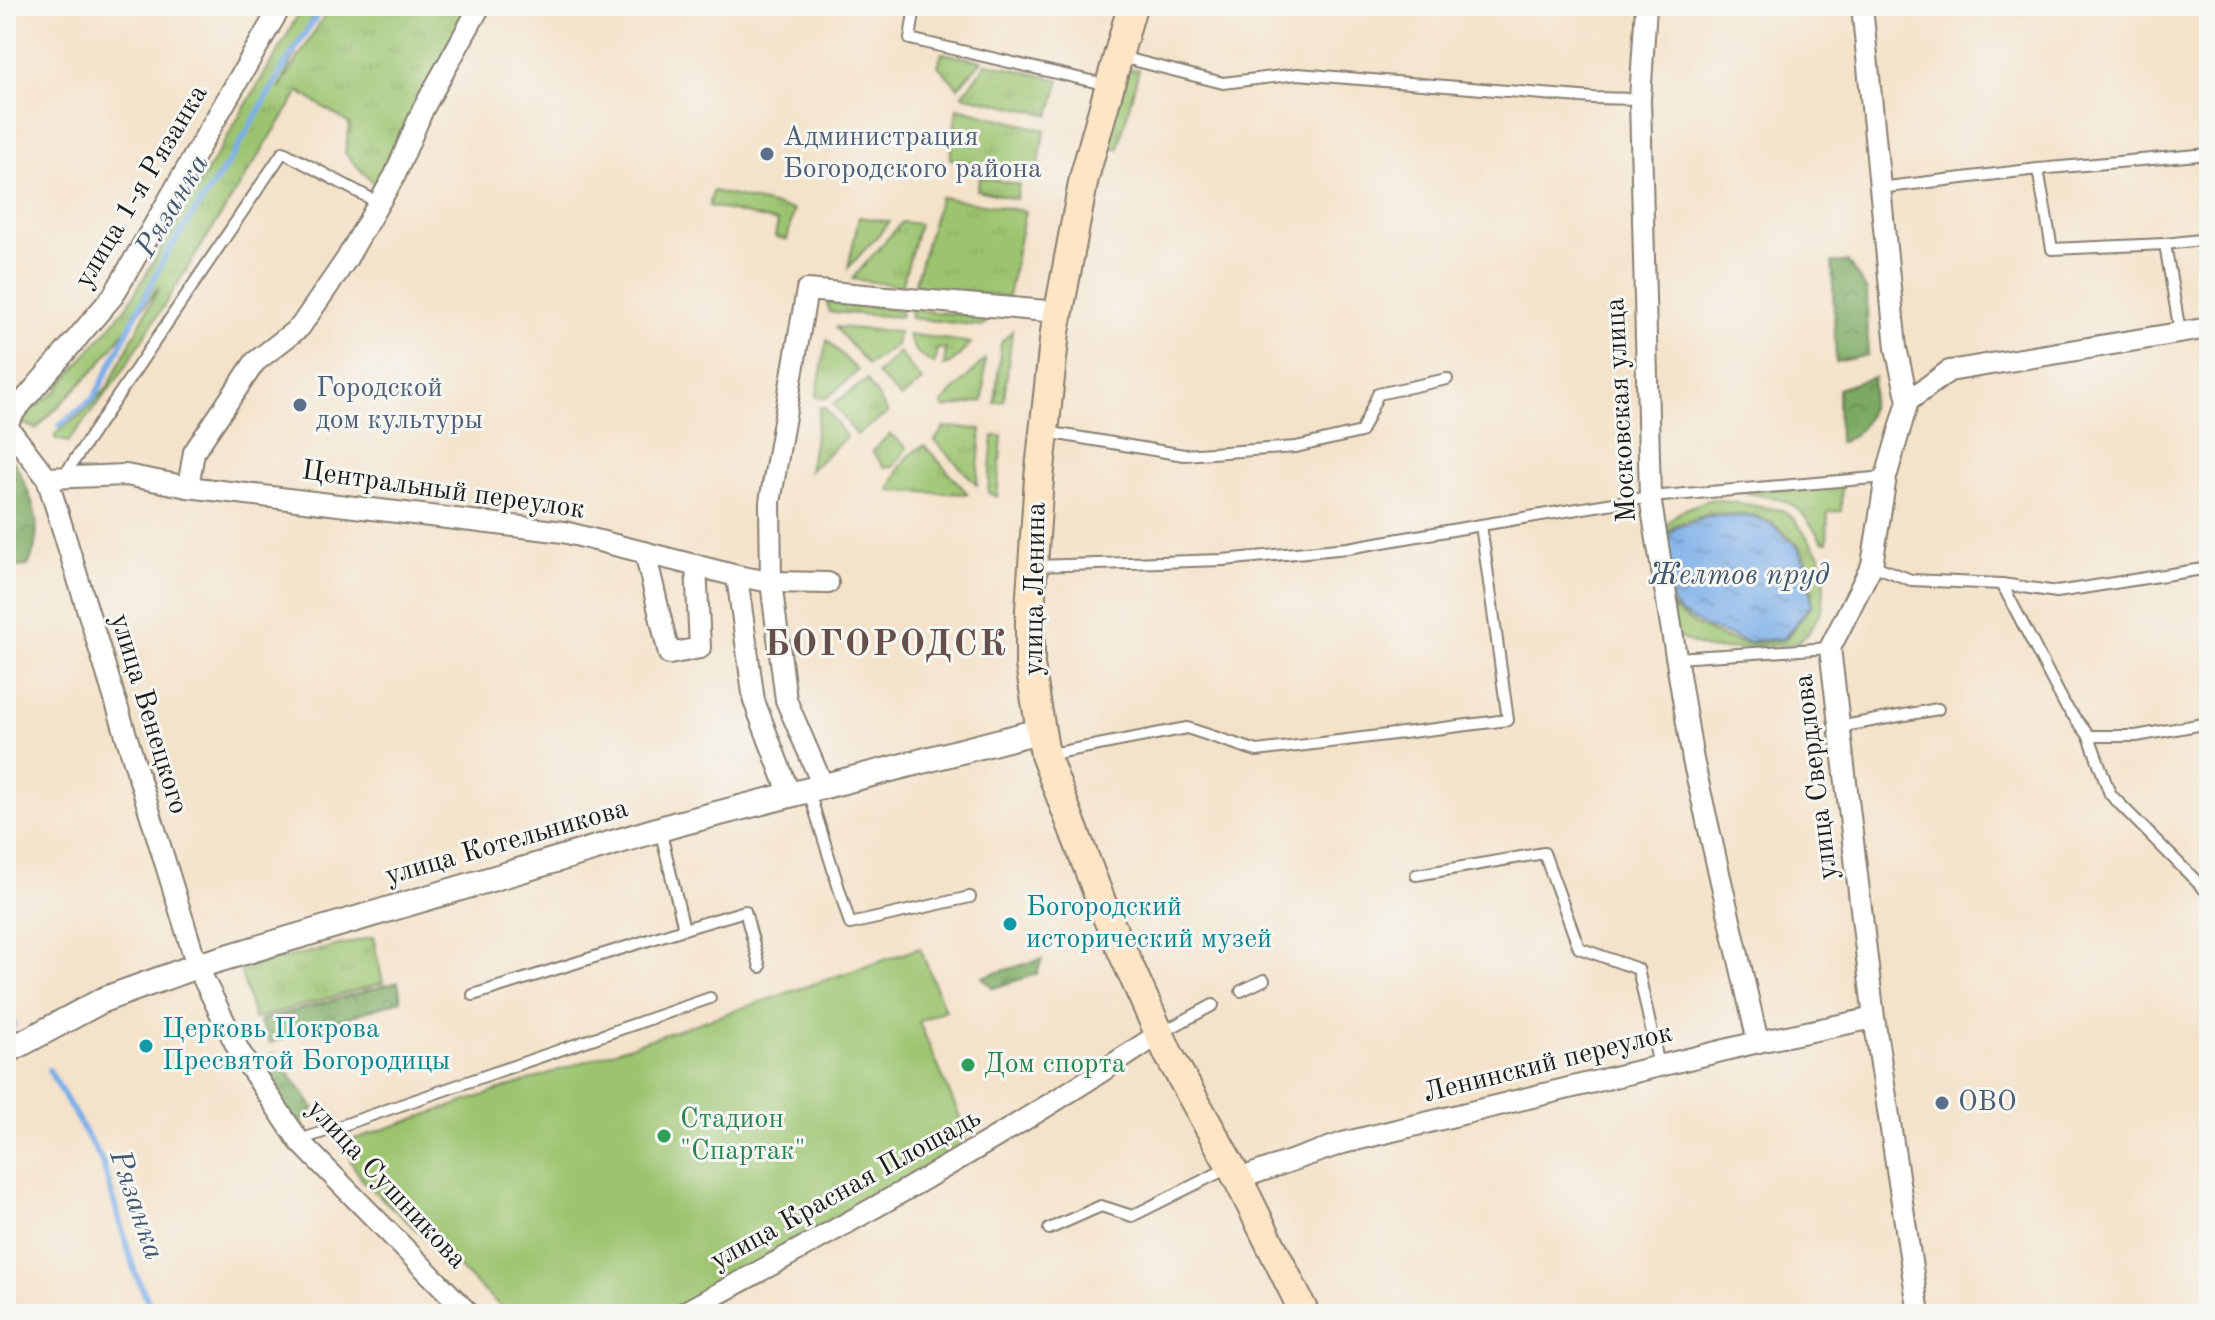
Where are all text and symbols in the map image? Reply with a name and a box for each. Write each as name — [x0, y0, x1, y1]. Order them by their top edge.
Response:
street label: улица 1-я Рязанка — [68, 79, 216, 295]
place label: Администрация Богородского района — [783, 124, 1042, 184]
marker: Администрация Богородского района — [758, 145, 776, 163]
water label: Рязанка — [128, 148, 218, 264]
street label: Московская улица — [1602, 297, 1642, 523]
place label: Городской дом культуры — [316, 375, 483, 435]
marker: Городской дом культуры — [291, 396, 309, 414]
street label: Центральный переулок — [300, 457, 586, 525]
street label: улица Ленина — [1020, 502, 1052, 676]
water label: Желтов пруд — [1649, 561, 1830, 591]
street label: улица Венецкого — [104, 611, 192, 817]
district label: БОГОРОДСК — [764, 628, 1008, 664]
street label: улица Свердлова — [1790, 672, 1844, 882]
street label: улица Котельникова — [382, 795, 632, 891]
place label: Богородский исторический музей — [1026, 894, 1272, 954]
marker: Богородский исторический музей — [1001, 915, 1019, 933]
place label: Церковь Покрова Пресвятой Богородицы — [162, 1016, 450, 1076]
street label: Ленинский переулок — [1421, 1019, 1675, 1109]
marker: Церковь Покрова Пресвятой Богородицы — [137, 1037, 155, 1055]
place label: Дом спорта — [984, 1051, 1126, 1079]
marker: Дом спорта — [959, 1056, 977, 1074]
place label: ОВО — [1958, 1089, 2017, 1117]
marker: ОВО — [1933, 1094, 1951, 1112]
street label: улица Сушникова — [301, 1095, 471, 1275]
street label: улица Красная Площадь — [706, 1104, 986, 1276]
place label: Стадион "Спартак" — [680, 1106, 806, 1166]
marker: Стадион "Спартак" — [655, 1127, 673, 1145]
water label: Рязанка — [103, 1145, 169, 1264]

